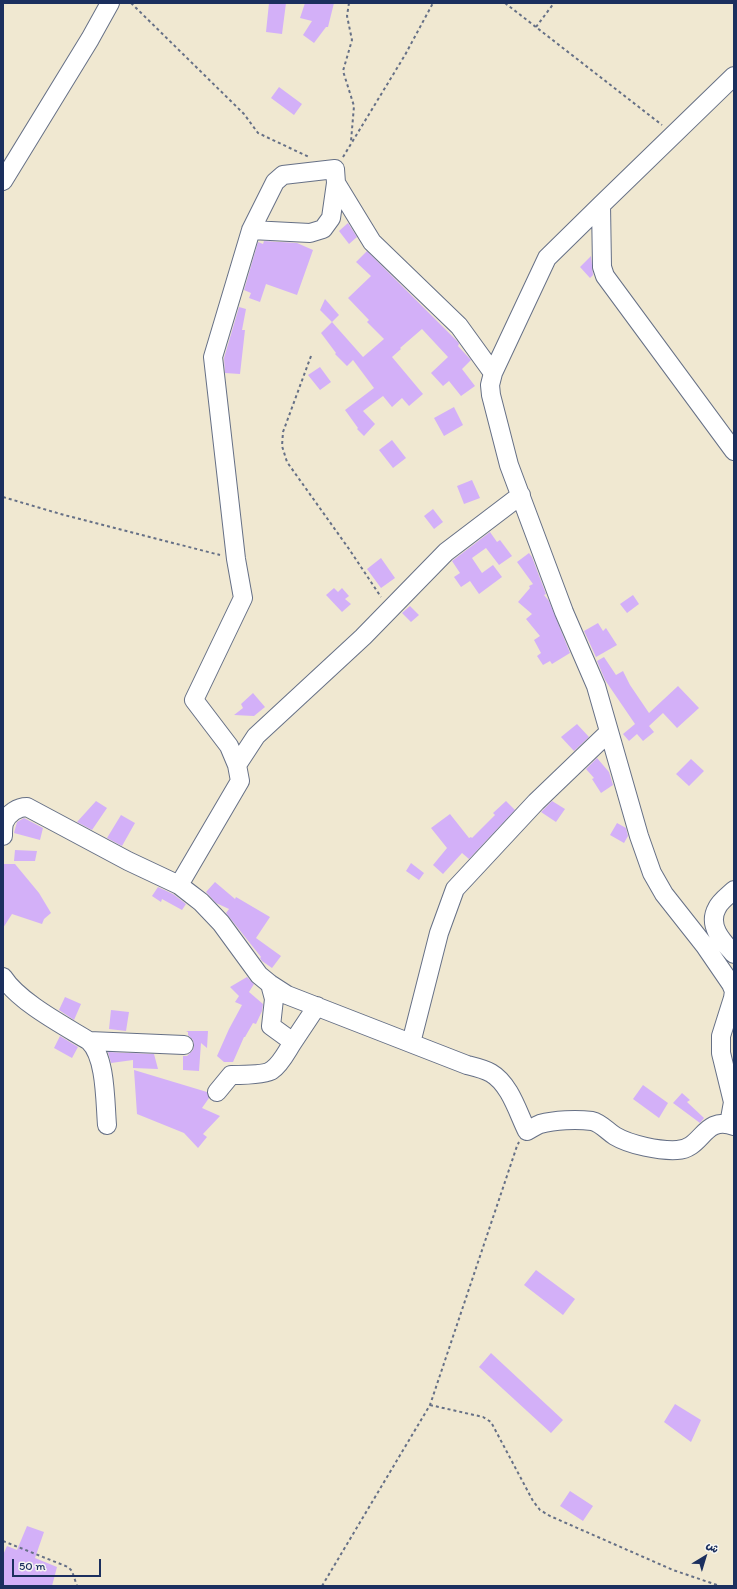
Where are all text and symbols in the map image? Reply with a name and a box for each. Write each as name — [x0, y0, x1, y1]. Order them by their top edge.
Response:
north arrow — [685, 1537, 725, 1577]
text: ش — [704, 1538, 721, 1556]
scale bar — [14, 1551, 103, 1577]
text: 50 m — [19, 1559, 45, 1573]

